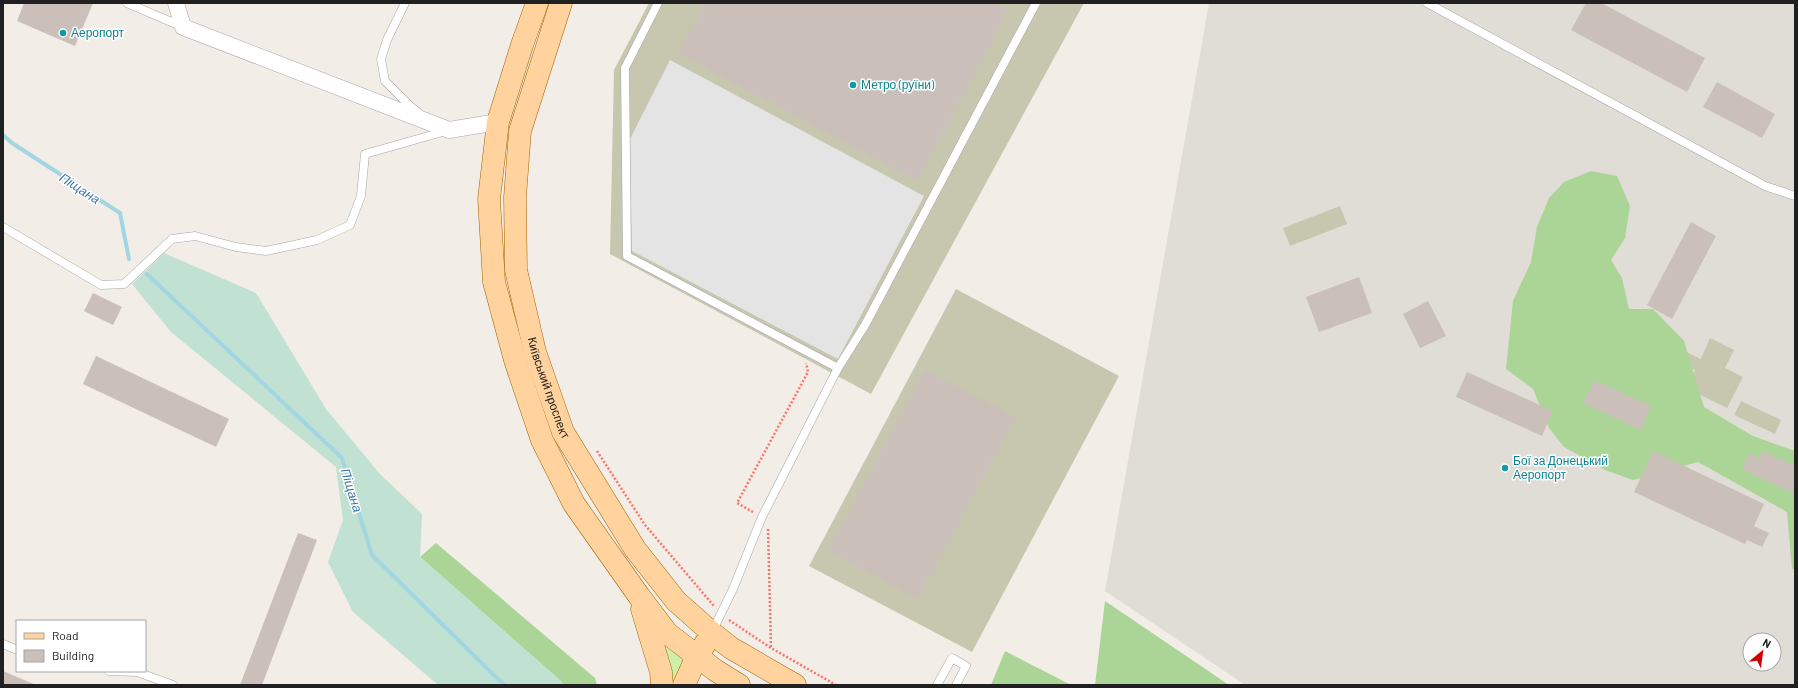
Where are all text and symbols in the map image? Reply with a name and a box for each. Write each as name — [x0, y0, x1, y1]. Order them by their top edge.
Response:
place label: Аеропорт — [71, 25, 125, 40]
marker: Аеропорт — [58, 28, 68, 38]
place label: Метро (руїни) — [861, 77, 935, 92]
marker: Метро (руїни) — [848, 80, 858, 90]
water label: Піщана — [57, 169, 103, 207]
street label: Київський проспект — [526, 336, 574, 441]
place label: Бої за Донецький Аеропорт — [1513, 453, 1608, 482]
marker: Бої за Донецький Аеропорт — [1500, 463, 1510, 473]
water label: Піщана — [338, 466, 366, 514]
legend — [16, 620, 146, 672]
text: Road — [52, 628, 79, 642]
north arrow — [1742, 632, 1782, 672]
text: N — [1761, 635, 1773, 650]
text: Building — [52, 648, 94, 662]

